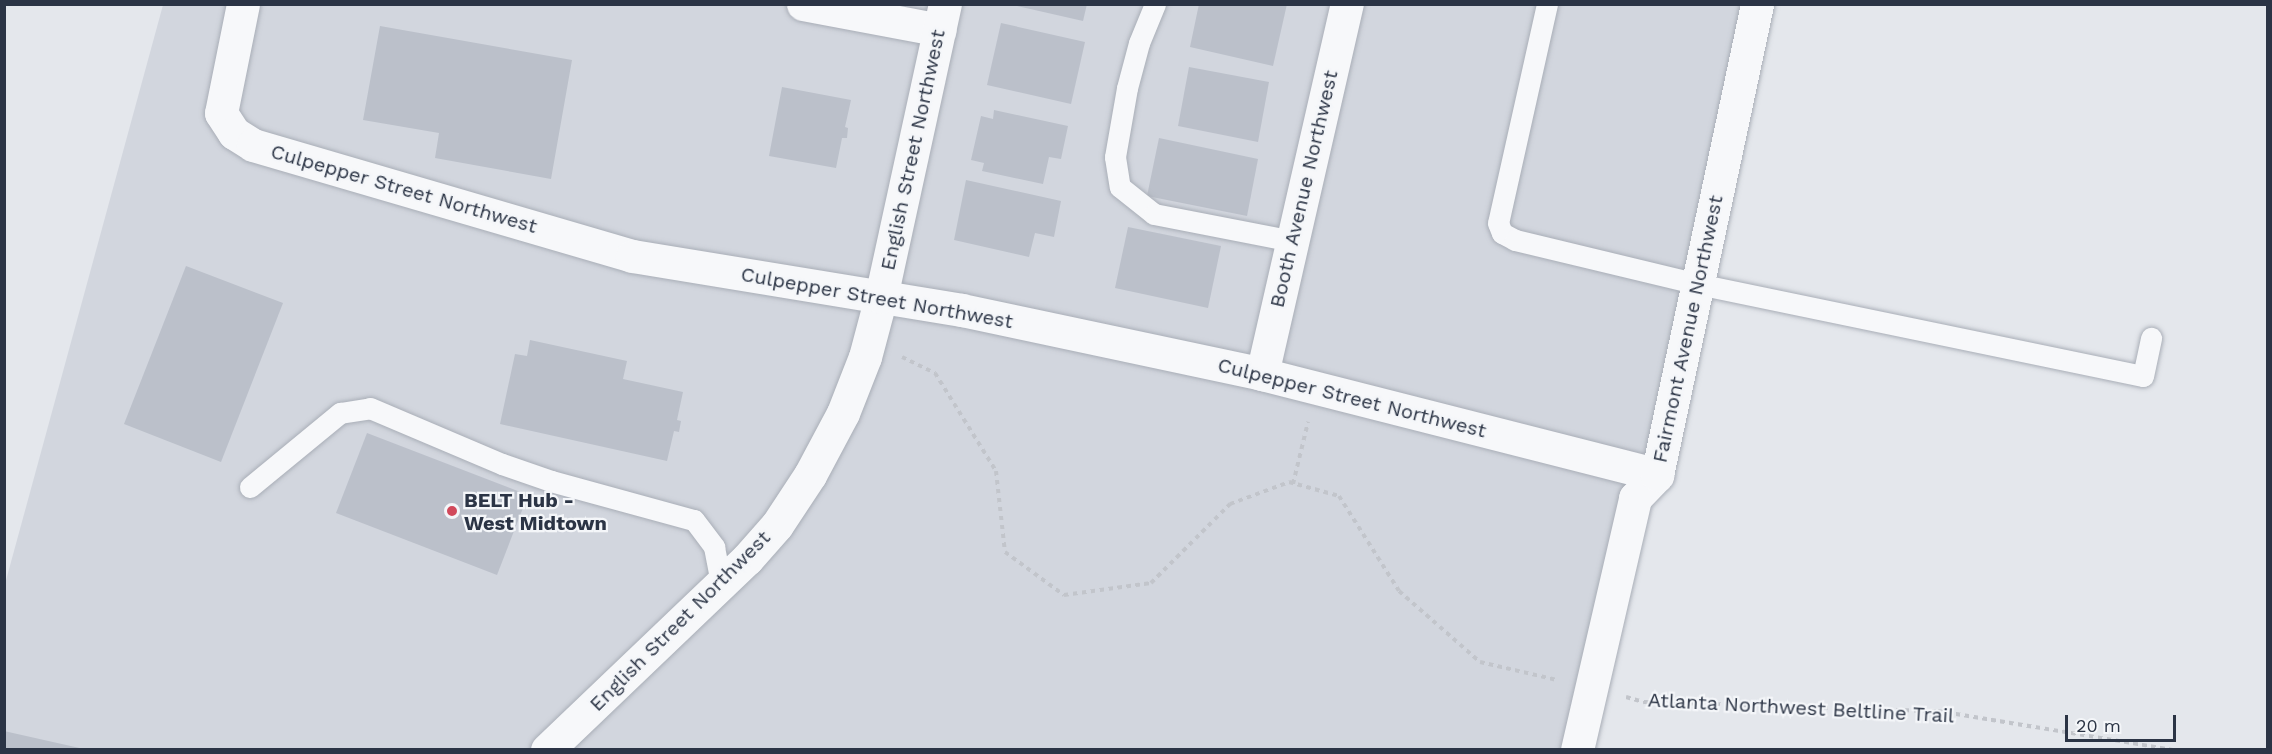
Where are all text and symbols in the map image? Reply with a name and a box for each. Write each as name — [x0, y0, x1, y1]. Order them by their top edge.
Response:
street label: English Street Northwest — [876, 27, 950, 273]
street label: Booth Avenue Northwest — [1265, 68, 1343, 310]
street label: Culpepper Street Northwest — [268, 139, 540, 239]
street label: Fairmont Avenue Northwest — [1648, 193, 1728, 465]
street label: Culpepper Street Northwest — [739, 262, 1015, 334]
street label: Culpepper Street Northwest — [1215, 353, 1489, 443]
place label: BELT Hub - West Midtown — [464, 488, 607, 535]
marker: BELT Hub - West Midtown — [445, 504, 459, 518]
street label: English Street Northwest — [585, 526, 775, 716]
street label: Atlanta Northwest Beltline Trail — [1647, 688, 1955, 728]
scale bar — [2068, 703, 2179, 741]
text: 20 m — [2076, 715, 2121, 736]

